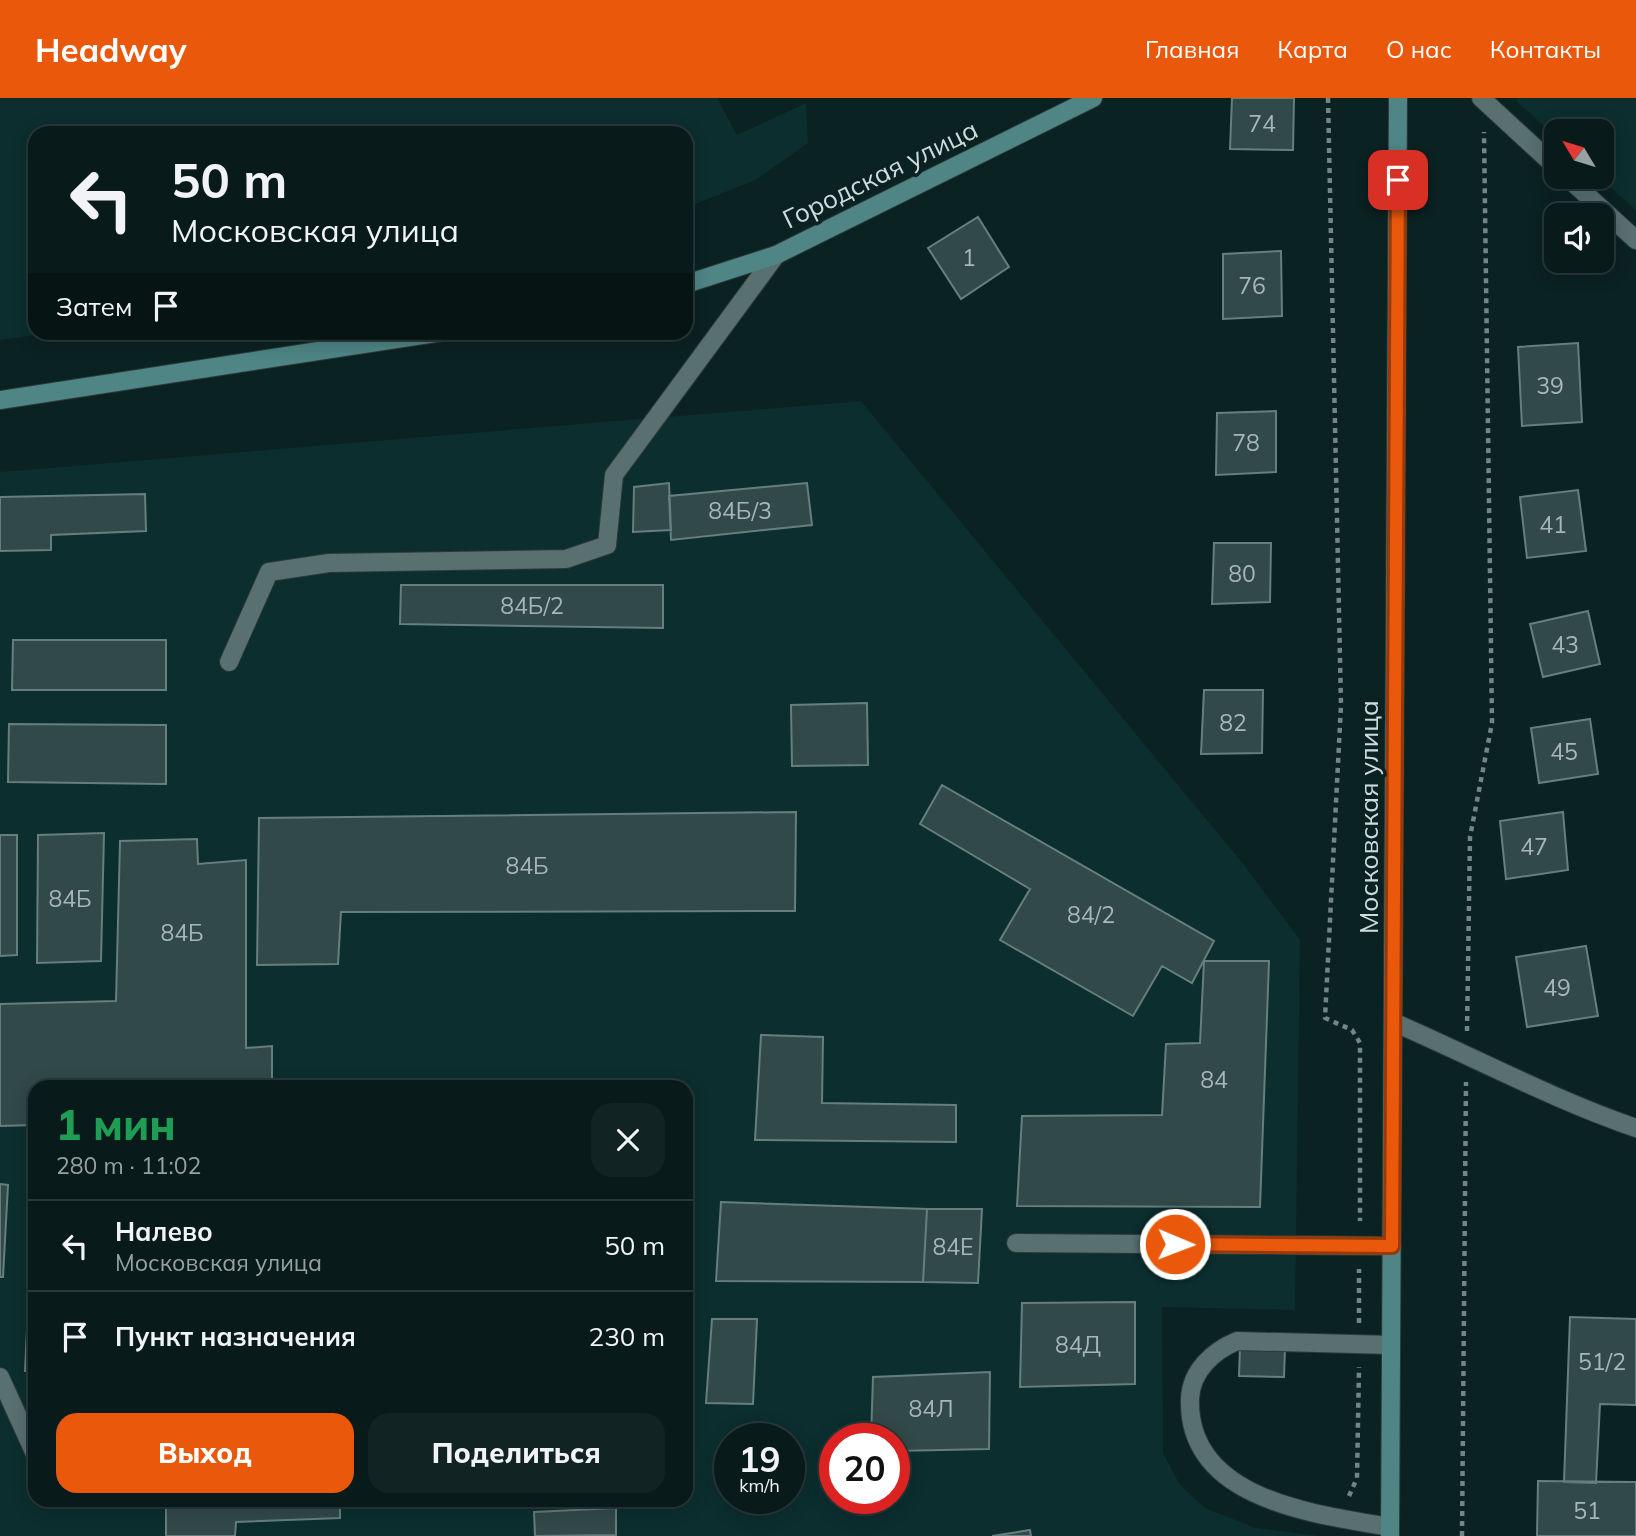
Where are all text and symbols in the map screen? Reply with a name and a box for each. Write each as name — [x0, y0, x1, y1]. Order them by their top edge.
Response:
text: Headway — [35, 29, 187, 70]
text: Главная — [1145, 34, 1239, 64]
text: Карта — [1277, 34, 1348, 64]
text: О нас — [1386, 34, 1452, 64]
text: Контакты — [1490, 34, 1601, 64]
house number: 74 — [1248, 109, 1276, 138]
street label: Городская улица — [777, 112, 983, 236]
north arrow — [1544, 119, 1614, 189]
map controls — [1544, 119, 1614, 273]
text: 50 m — [171, 149, 287, 210]
pin — [1368, 150, 1428, 210]
icon: left — [56, 154, 147, 245]
icon: arrive — [1379, 161, 1417, 199]
button: sound — [1544, 203, 1614, 273]
text: Московская улица — [171, 210, 459, 250]
house number: 1 — [962, 243, 976, 272]
house number: 76 — [1238, 271, 1266, 300]
icon: arrive — [147, 287, 185, 325]
text: Затем — [56, 290, 133, 323]
house number: 39 — [1536, 371, 1564, 400]
house number: 78 — [1232, 428, 1260, 457]
house number: 84Б/3 — [708, 496, 772, 525]
house number: 41 — [1539, 510, 1567, 539]
house number: 80 — [1228, 559, 1256, 588]
house number: 84Б/2 — [500, 591, 564, 620]
house number: 43 — [1551, 630, 1579, 659]
street label: Московская улица — [1352, 700, 1385, 934]
house number: 82 — [1219, 708, 1247, 737]
house number: 45 — [1550, 737, 1578, 766]
house number: 47 — [1520, 832, 1548, 861]
house number: 84Б — [505, 851, 549, 880]
house number: 84Б — [48, 884, 92, 913]
house number: 84/2 — [1067, 900, 1115, 929]
house number: 84Б — [160, 918, 204, 947]
house number: 49 — [1543, 973, 1571, 1002]
house number: 84 — [1200, 1065, 1228, 1094]
text: 1 мин — [56, 1098, 176, 1151]
button: close — [591, 1103, 665, 1177]
text: 280 m · 11:02 — [56, 1151, 201, 1180]
position arrow — [1138, 1207, 1212, 1281]
text: Налево — [115, 1215, 213, 1248]
icon: left — [56, 1227, 94, 1265]
text: 50 m — [604, 1229, 665, 1262]
house number: 84Е — [932, 1232, 974, 1261]
text: Московская улица — [115, 1248, 322, 1277]
icon: arrive — [56, 1318, 94, 1356]
text: Пункт назначения — [115, 1320, 356, 1353]
text: 230 m — [589, 1320, 665, 1353]
house number: 84Д — [1055, 1330, 1101, 1359]
house number: 51/2 — [1578, 1347, 1626, 1376]
house number: 84Л — [908, 1394, 954, 1423]
button: Выход — [56, 1413, 354, 1493]
button: Поделиться — [368, 1413, 665, 1493]
speed limit sign: 20 — [819, 1423, 910, 1514]
text: 19 — [738, 1437, 781, 1481]
text: km/h — [739, 1474, 780, 1497]
house number: 51 — [1573, 1496, 1601, 1525]

